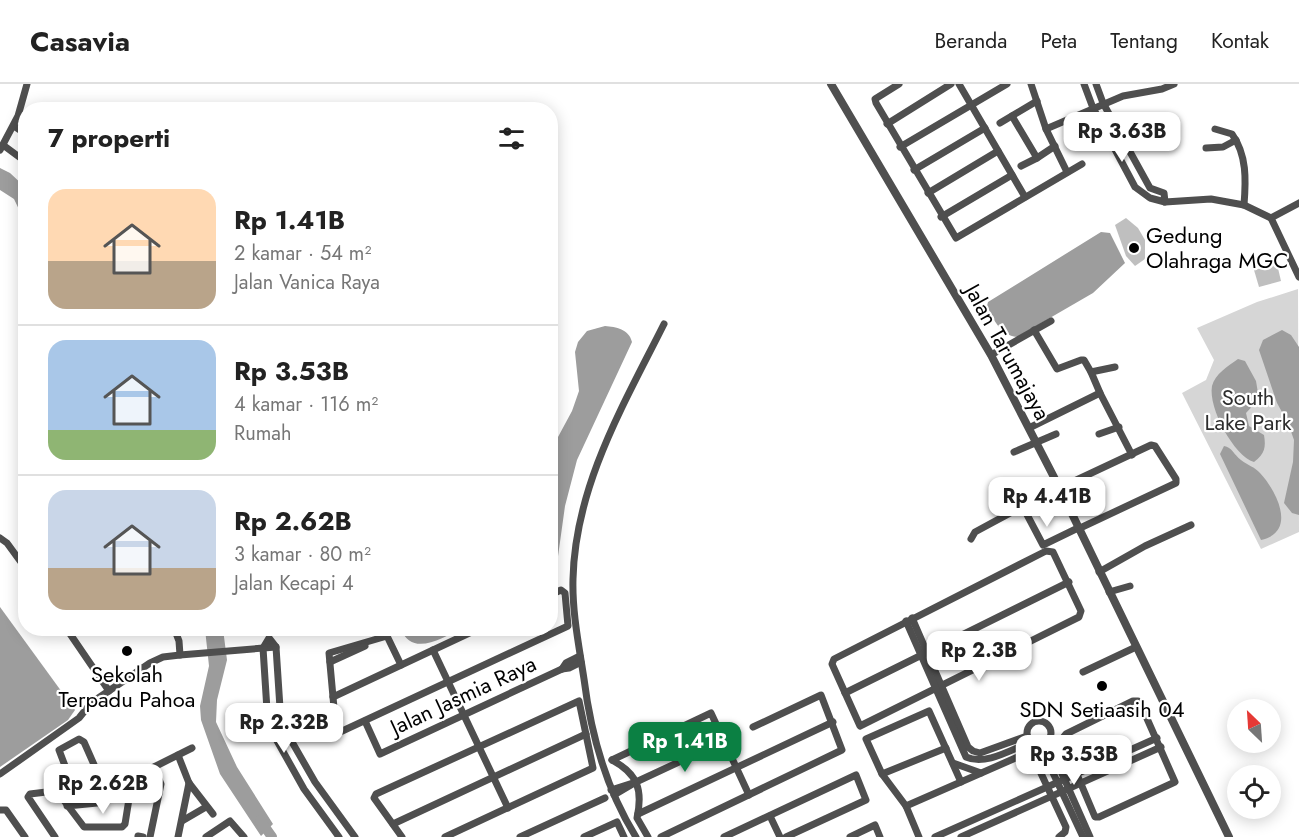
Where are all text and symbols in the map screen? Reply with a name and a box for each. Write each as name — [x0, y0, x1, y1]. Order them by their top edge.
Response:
text: Casavia — [30, 21, 130, 62]
text: Beranda — [934, 26, 1007, 56]
text: Peta — [1040, 26, 1077, 56]
text: Tentang — [1110, 26, 1178, 56]
text: Kontak — [1211, 26, 1269, 56]
pin: Rp 3.63B — [1060, 112, 1184, 163]
text: Rp 3.63B — [1078, 117, 1166, 146]
text: 7 properti — [48, 119, 170, 157]
icon: filters — [495, 122, 528, 155]
text: Rp 1.41B — [234, 201, 345, 239]
icon: home — [96, 213, 168, 285]
place label: Gedung Olahraga MGC — [1146, 219, 1288, 276]
text: 2 kamar · 54 m² — [234, 239, 371, 268]
marker: Gedung Olahraga MGC — [1127, 241, 1141, 255]
text: Jalan Vanica Raya — [234, 268, 380, 297]
street label: Jalan Tarumajaya — [956, 275, 1059, 426]
text: Rp 3.53B — [234, 352, 349, 390]
icon: home — [96, 364, 168, 436]
park label: South Lake Park — [1205, 381, 1292, 438]
text: 4 kamar · 116 m² — [234, 390, 378, 419]
text: Rumah — [234, 419, 291, 448]
pin: Rp 4.41B — [985, 477, 1109, 528]
text: Rp 4.41B — [1002, 482, 1092, 511]
text: Rp 2.62B — [234, 502, 352, 540]
icon: home — [96, 514, 168, 586]
text: 3 kamar · 80 m² — [234, 540, 371, 569]
text: Jalan Kecapi 4 — [234, 569, 354, 598]
pin: Rp 2.3B — [924, 631, 1034, 682]
text: Rp 2.3B — [941, 636, 1017, 665]
marker: Sekolah Terpadu Pahoa — [120, 644, 134, 658]
street label: Jalan Jasmia Raya — [382, 647, 541, 744]
place label: Sekolah Terpadu Pahoa — [59, 658, 195, 715]
marker: SDN Setiaasih 04 — [1095, 679, 1109, 693]
place label: SDN Setiaasih 04 — [1020, 693, 1185, 725]
north arrow — [1227, 699, 1281, 753]
map controls — [1227, 699, 1281, 819]
pin: Rp 2.32B — [222, 703, 346, 754]
text: Rp 2.32B — [239, 708, 329, 737]
pin: Rp 1.41B — [623, 722, 747, 773]
text: Rp 1.41B — [642, 727, 728, 756]
pin: Rp 3.53B — [1012, 735, 1136, 786]
text: Rp 3.53B — [1030, 740, 1118, 769]
pin: Rp 2.62B — [41, 764, 165, 815]
button: locate — [1227, 765, 1281, 819]
text: Rp 2.62B — [58, 769, 148, 798]

